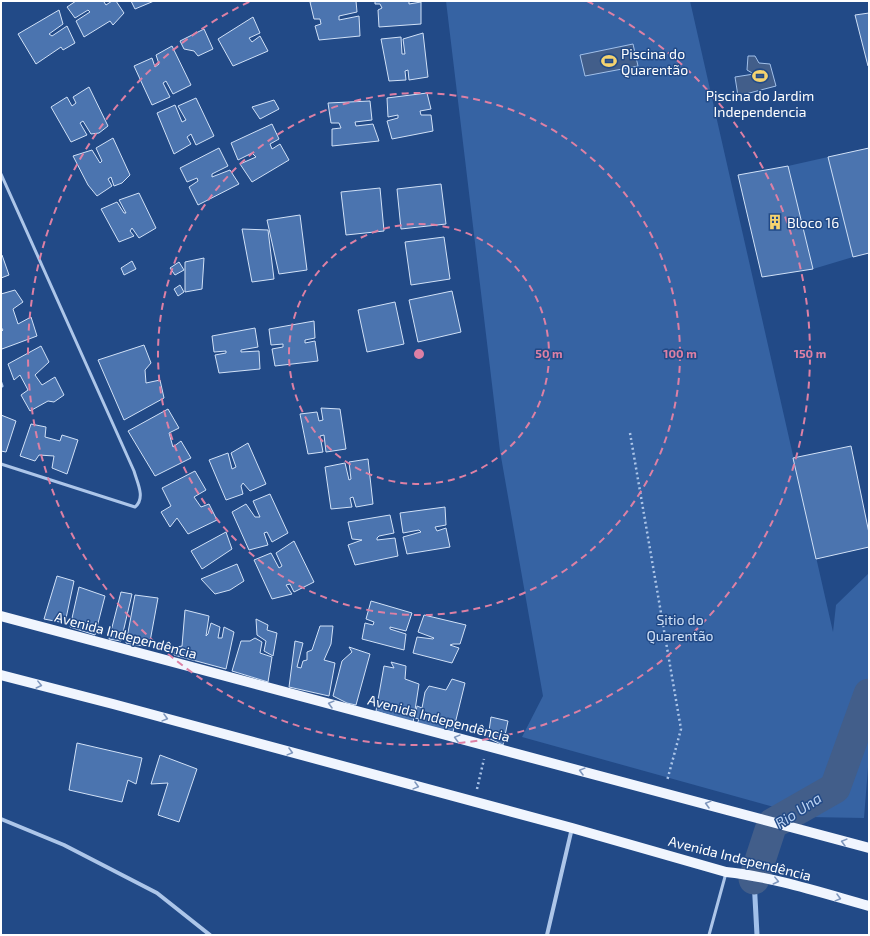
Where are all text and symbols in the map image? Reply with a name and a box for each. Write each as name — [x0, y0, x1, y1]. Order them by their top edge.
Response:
place label: Piscina do Quarentão — [621, 45, 688, 78]
sports icon: Piscina do Quarentão — [600, 52, 618, 70]
sports icon: Piscina do Jardim Independencia — [751, 67, 769, 85]
place label: Piscina do Jardim Independencia — [706, 87, 814, 120]
building icon: Bloco 16 — [766, 213, 784, 231]
place label: Bloco 16 — [787, 214, 839, 231]
text: 50 m — [535, 346, 563, 360]
text: 100 m — [663, 346, 697, 360]
text: 150 m — [794, 346, 826, 360]
centre of rings — [412, 347, 426, 361]
street label: Avenida Independência — [53, 608, 199, 662]
park label: Sitio do Quarentão — [646, 611, 714, 644]
one-way arrow — [35, 680, 42, 689]
street label: Avenida Independência — [366, 691, 512, 745]
one-way arrow — [328, 700, 335, 709]
one-way arrow — [161, 713, 168, 721]
one-way arrow — [453, 734, 460, 742]
one-way arrow — [287, 747, 293, 755]
one-way arrow — [579, 767, 586, 776]
one-way arrow — [412, 781, 419, 789]
water label: Rio Una — [771, 788, 825, 832]
one-way arrow — [705, 801, 711, 809]
street label: Avenida Independência — [667, 832, 813, 884]
one-way arrow — [840, 838, 847, 846]
one-way arrow — [772, 876, 779, 885]
one-way arrow — [835, 893, 842, 902]

